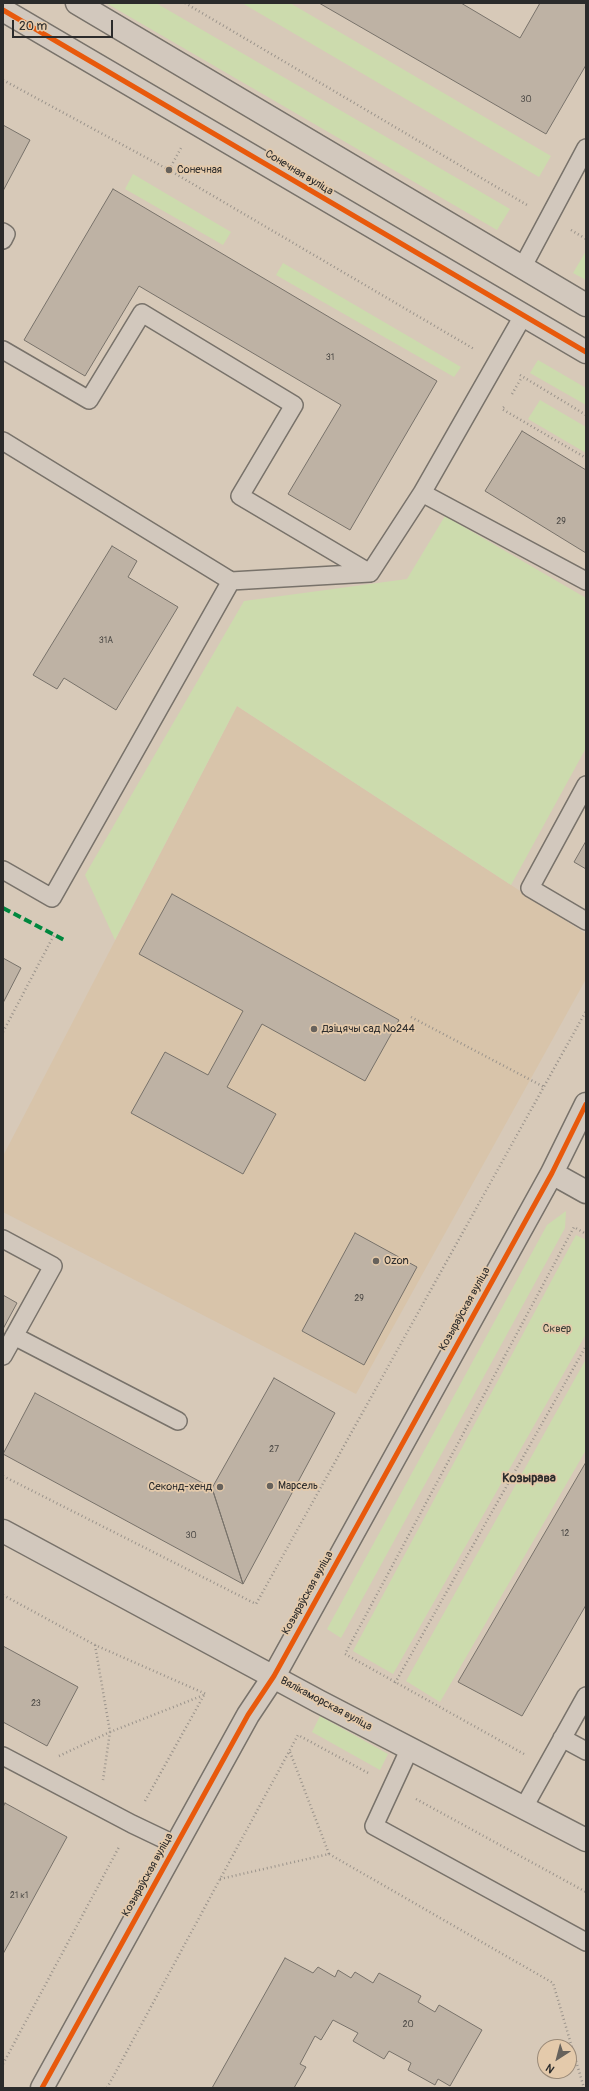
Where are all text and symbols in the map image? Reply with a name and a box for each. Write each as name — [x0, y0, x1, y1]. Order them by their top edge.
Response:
scale bar — [14, 12, 115, 38]
text: 20 m — [19, 19, 47, 34]
house number: 30 — [520, 95, 532, 105]
street label: Сонечная вуліца — [263, 147, 335, 199]
place label: Сонечная — [177, 163, 222, 177]
marker: Сонечная — [164, 165, 174, 175]
house number: 31 — [326, 353, 334, 363]
house number: 29 — [556, 517, 566, 527]
house number: 31А — [99, 636, 113, 646]
place label: Дзіцячы сад №244 — [322, 1022, 415, 1036]
marker: Дзіцячы сад №244 — [309, 1024, 319, 1034]
place label: Ozon — [384, 1254, 409, 1268]
marker: Ozon — [371, 1256, 381, 1266]
street label: Козыраўская вуліца — [437, 1265, 493, 1353]
house number: 29 — [354, 1294, 364, 1304]
park label: Сквер — [543, 1322, 571, 1336]
house number: 27 — [269, 1445, 279, 1455]
district label: Козырава — [502, 1471, 556, 1487]
place label: Марсель — [278, 1479, 318, 1493]
place label: Секонд-хенд — [148, 1480, 212, 1494]
marker: Марсель — [265, 1481, 275, 1491]
marker: Секонд-хенд — [215, 1482, 225, 1492]
house number: 12 — [561, 1529, 569, 1539]
house number: 30 — [185, 1531, 197, 1541]
street label: Козыраўская вуліца — [280, 1549, 336, 1637]
street label: Вялікаморская вуліца — [278, 1674, 374, 1734]
house number: 23 — [31, 1699, 41, 1709]
street label: Козыраўская вуліца — [120, 1831, 176, 1919]
house number: 21 к1 — [10, 1891, 28, 1901]
house number: 20 — [402, 2020, 414, 2030]
north arrow — [537, 2039, 577, 2079]
text: N — [543, 2061, 557, 2076]

